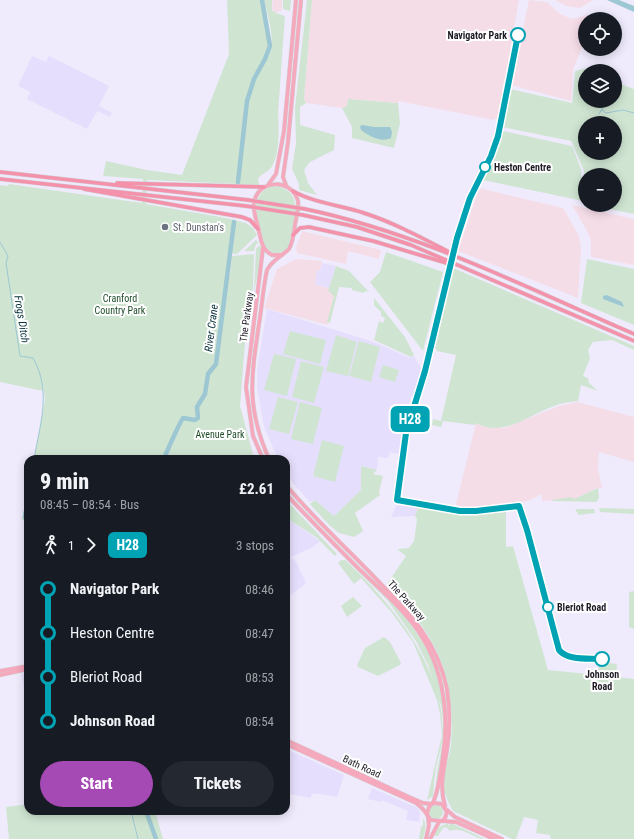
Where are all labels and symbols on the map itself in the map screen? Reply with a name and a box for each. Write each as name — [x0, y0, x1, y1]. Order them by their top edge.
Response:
marker: Navigator Park — [510, 27, 526, 43]
place label: Navigator Park — [448, 30, 507, 41]
marker: Heston Centre — [479, 161, 491, 173]
place label: Heston Centre — [494, 162, 551, 173]
marker: St. Dunstan's — [160, 222, 170, 232]
place label: St. Dunstan's — [173, 222, 224, 233]
street label: The Parkway — [238, 291, 255, 343]
park label: Cranford Country Park — [95, 293, 146, 316]
water label: Frogs Ditch — [11, 294, 32, 344]
water label: River Crane — [202, 304, 221, 353]
line badge: H28 — [387, 406, 433, 432]
park label: Avenue Park — [196, 429, 245, 440]
street label: The Parkway — [386, 578, 428, 623]
marker: Bleriot Road — [542, 601, 554, 613]
place label: Bleriot Road — [557, 602, 606, 613]
marker: Johnson Road — [594, 651, 610, 667]
place label: Johnson Road — [585, 669, 619, 692]
street label: Bath Road — [341, 753, 382, 780]

